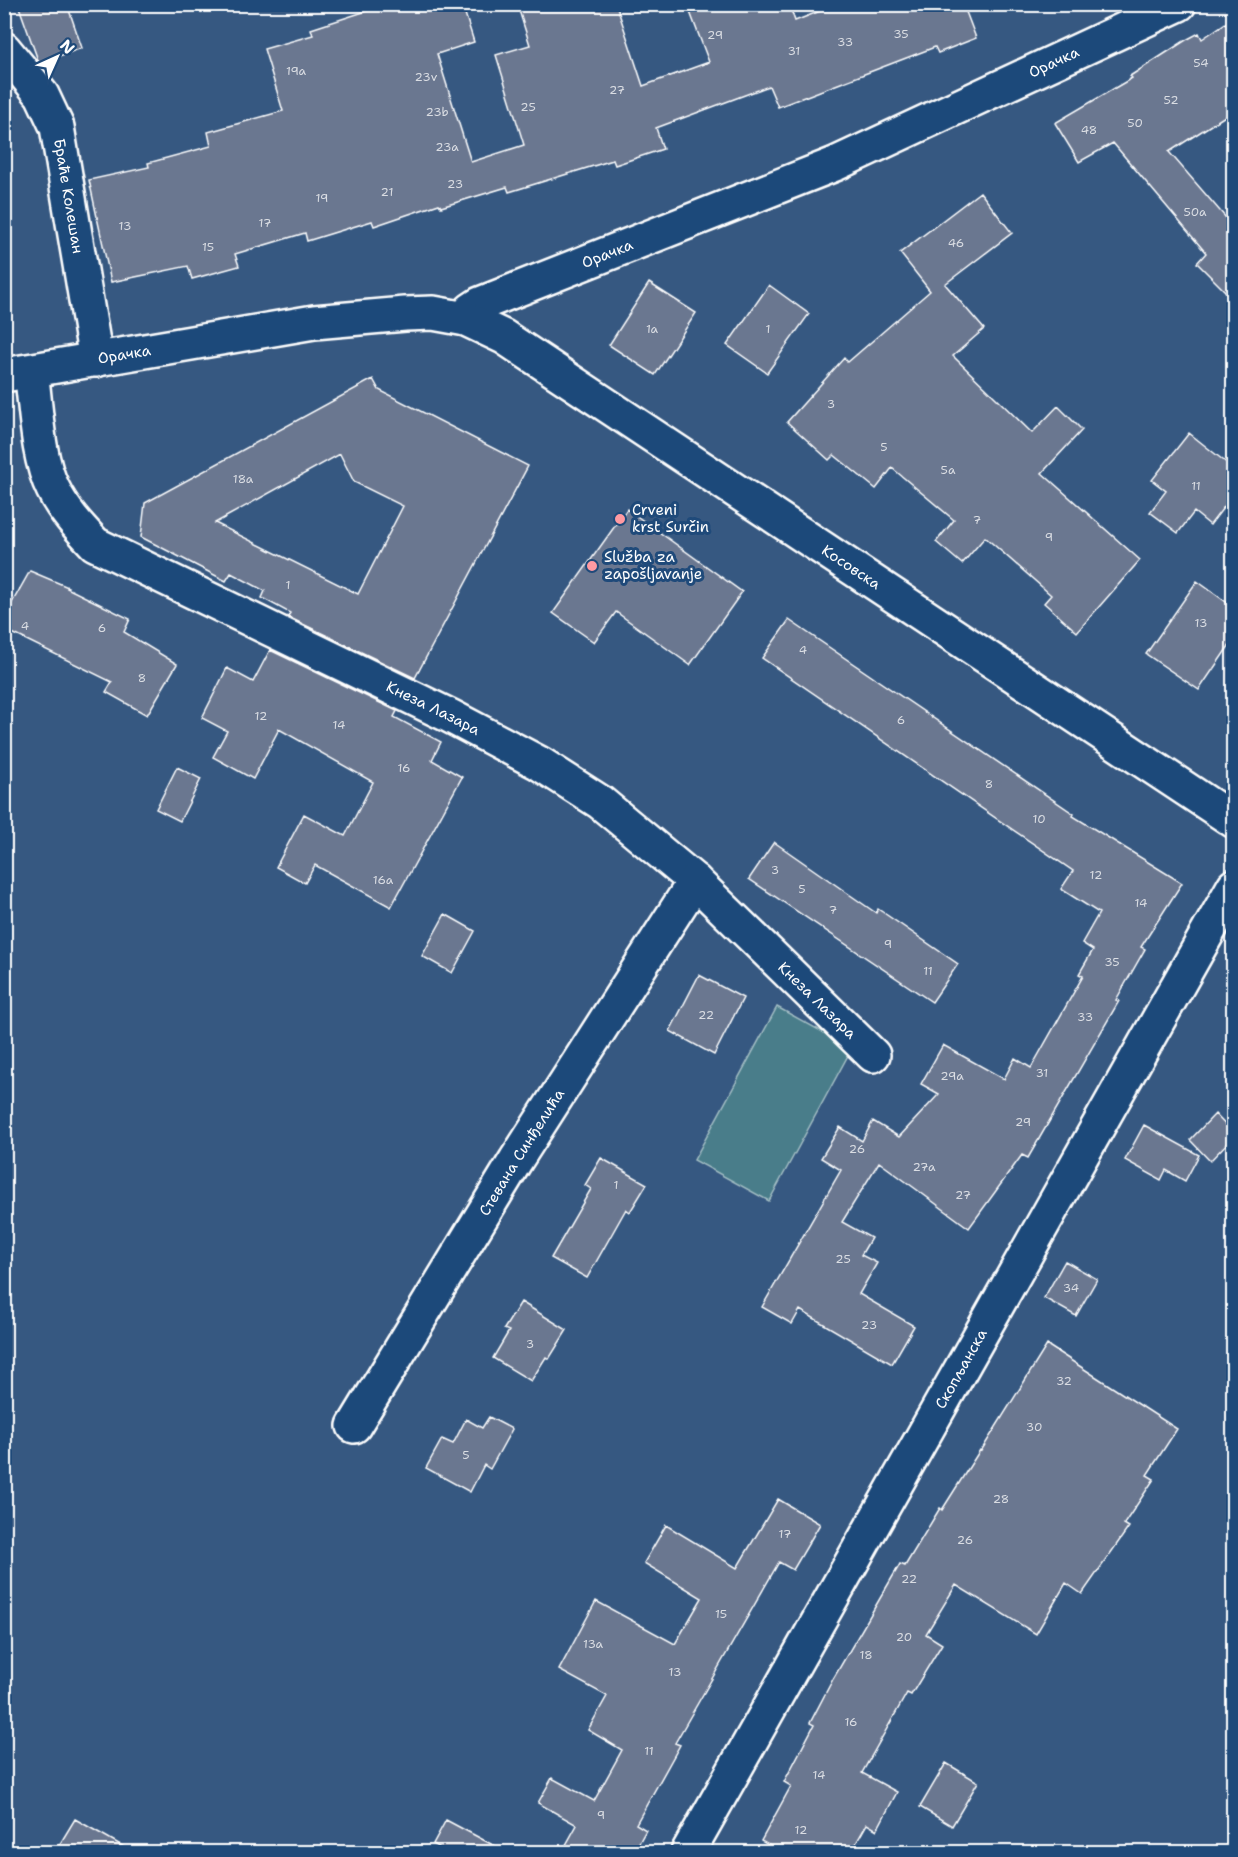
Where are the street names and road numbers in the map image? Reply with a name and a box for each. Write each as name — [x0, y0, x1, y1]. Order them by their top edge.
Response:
street label: Орачка — [1025, 42, 1083, 83]
street label: Браће Колешан — [49, 137, 88, 255]
street label: Орачка — [579, 234, 636, 273]
street label: Орачка — [96, 340, 153, 369]
street label: Косовска — [818, 540, 885, 594]
street label: Кнеза Лазара — [383, 677, 484, 740]
street label: Кнеза Лазара — [774, 958, 861, 1044]
street label: Стевана Синђелића — [474, 1084, 569, 1220]
street label: Скопљанска — [931, 1325, 992, 1412]

